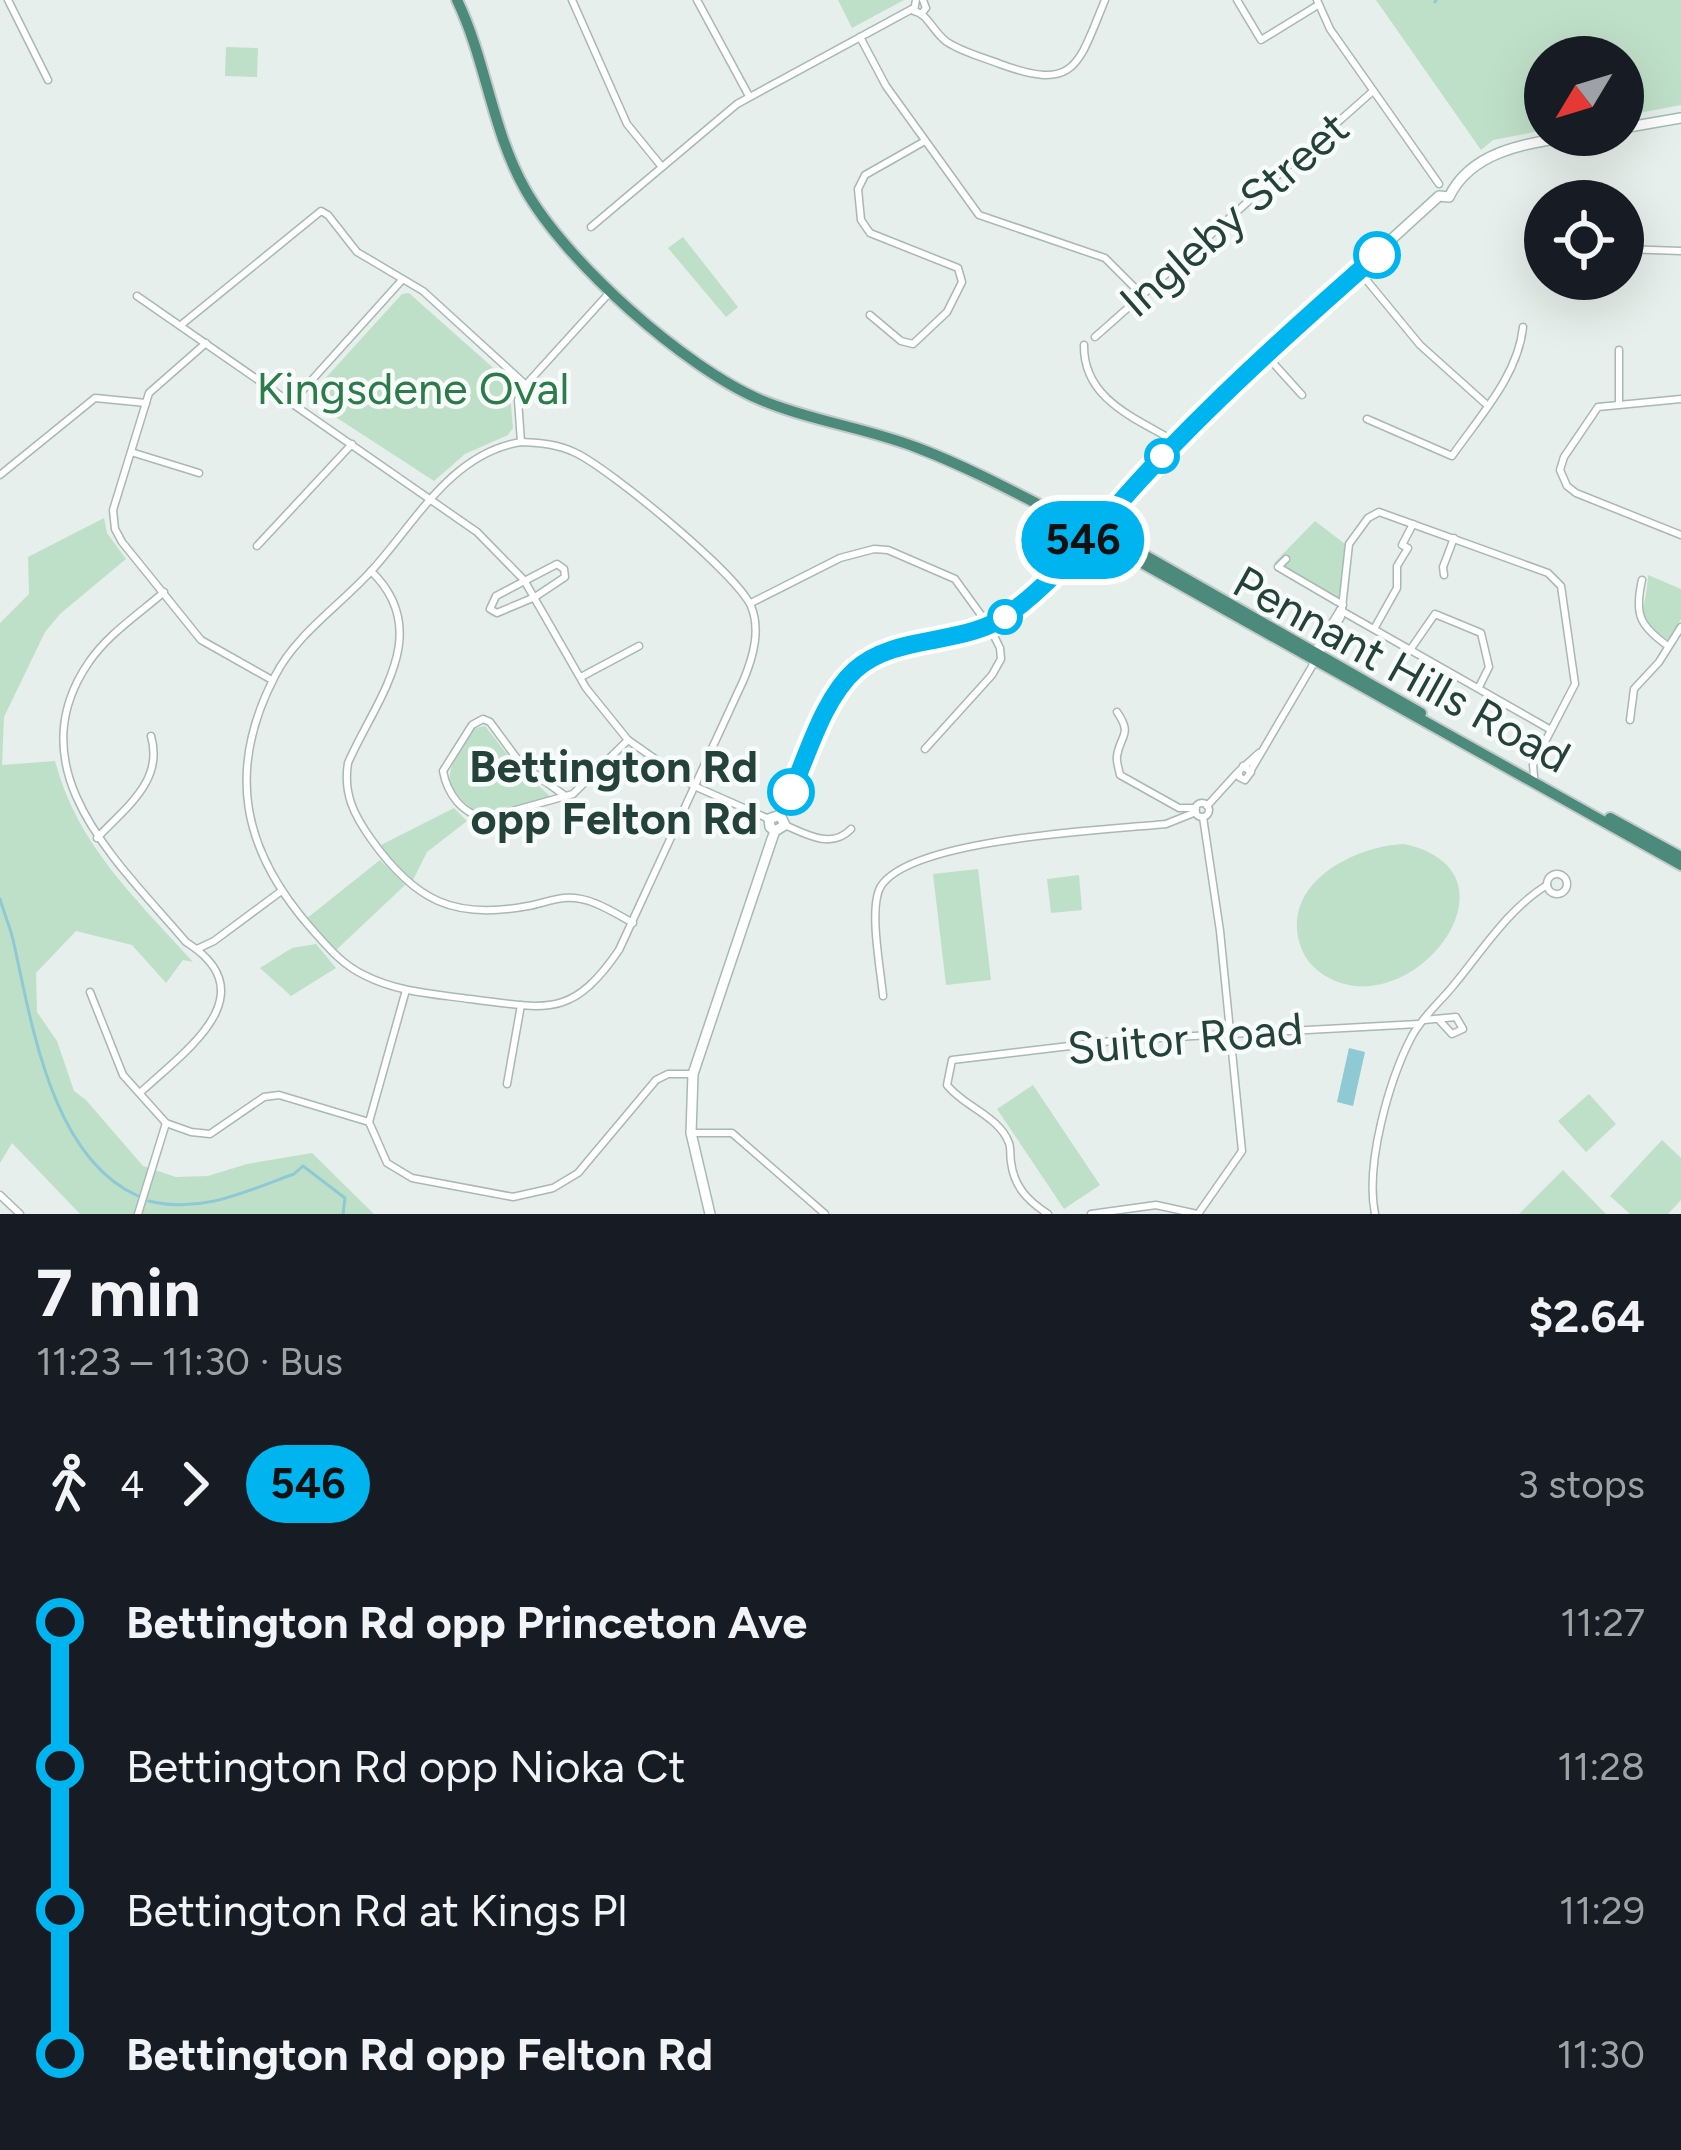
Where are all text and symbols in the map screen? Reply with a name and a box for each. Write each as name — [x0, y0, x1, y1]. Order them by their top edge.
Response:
north arrow — [1524, 36, 1644, 156]
map controls — [1524, 36, 1644, 300]
street label: Ingleby Street — [1109, 100, 1359, 328]
button: locate — [1524, 180, 1644, 300]
unlabelled marker — [1355, 233, 1399, 277]
park label: Kingsdene Oval — [257, 361, 569, 415]
unlabelled marker — [1146, 440, 1178, 472]
line badge: 546 — [1014, 501, 1152, 579]
text: 546 — [1045, 514, 1121, 565]
street label: Pennant Hills Road — [1224, 554, 1580, 784]
unlabelled marker — [989, 601, 1021, 633]
place label: Bettington Rd opp Felton Rd — [469, 739, 758, 845]
marker: Bettington Rd opp Felton Rd — [769, 770, 813, 814]
street label: Suitor Road — [1065, 1001, 1305, 1075]
text: 7 min — [36, 1253, 201, 1333]
text: $2.64 — [1528, 1289, 1645, 1343]
text: 11:23 – 11:30 · Bus — [36, 1338, 343, 1385]
icon: walk — [36, 1451, 102, 1517]
icon: forward — [162, 1451, 228, 1517]
text: 546 — [270, 1458, 346, 1509]
text: 4 — [120, 1461, 144, 1508]
text: 3 stops — [1517, 1461, 1645, 1508]
text: Bettington Rd opp Princeton Ave — [126, 1595, 807, 1649]
text: 11:27 — [1560, 1599, 1645, 1646]
text: Bettington Rd opp Nioka Ct — [126, 1739, 686, 1793]
text: 11:28 — [1557, 1743, 1645, 1790]
text: Bettington Rd at Kings Pl — [126, 1883, 627, 1937]
text: 11:29 — [1559, 1887, 1645, 1934]
text: Bettington Rd opp Felton Rd — [126, 2027, 713, 2081]
text: 11:30 — [1557, 2031, 1645, 2078]

